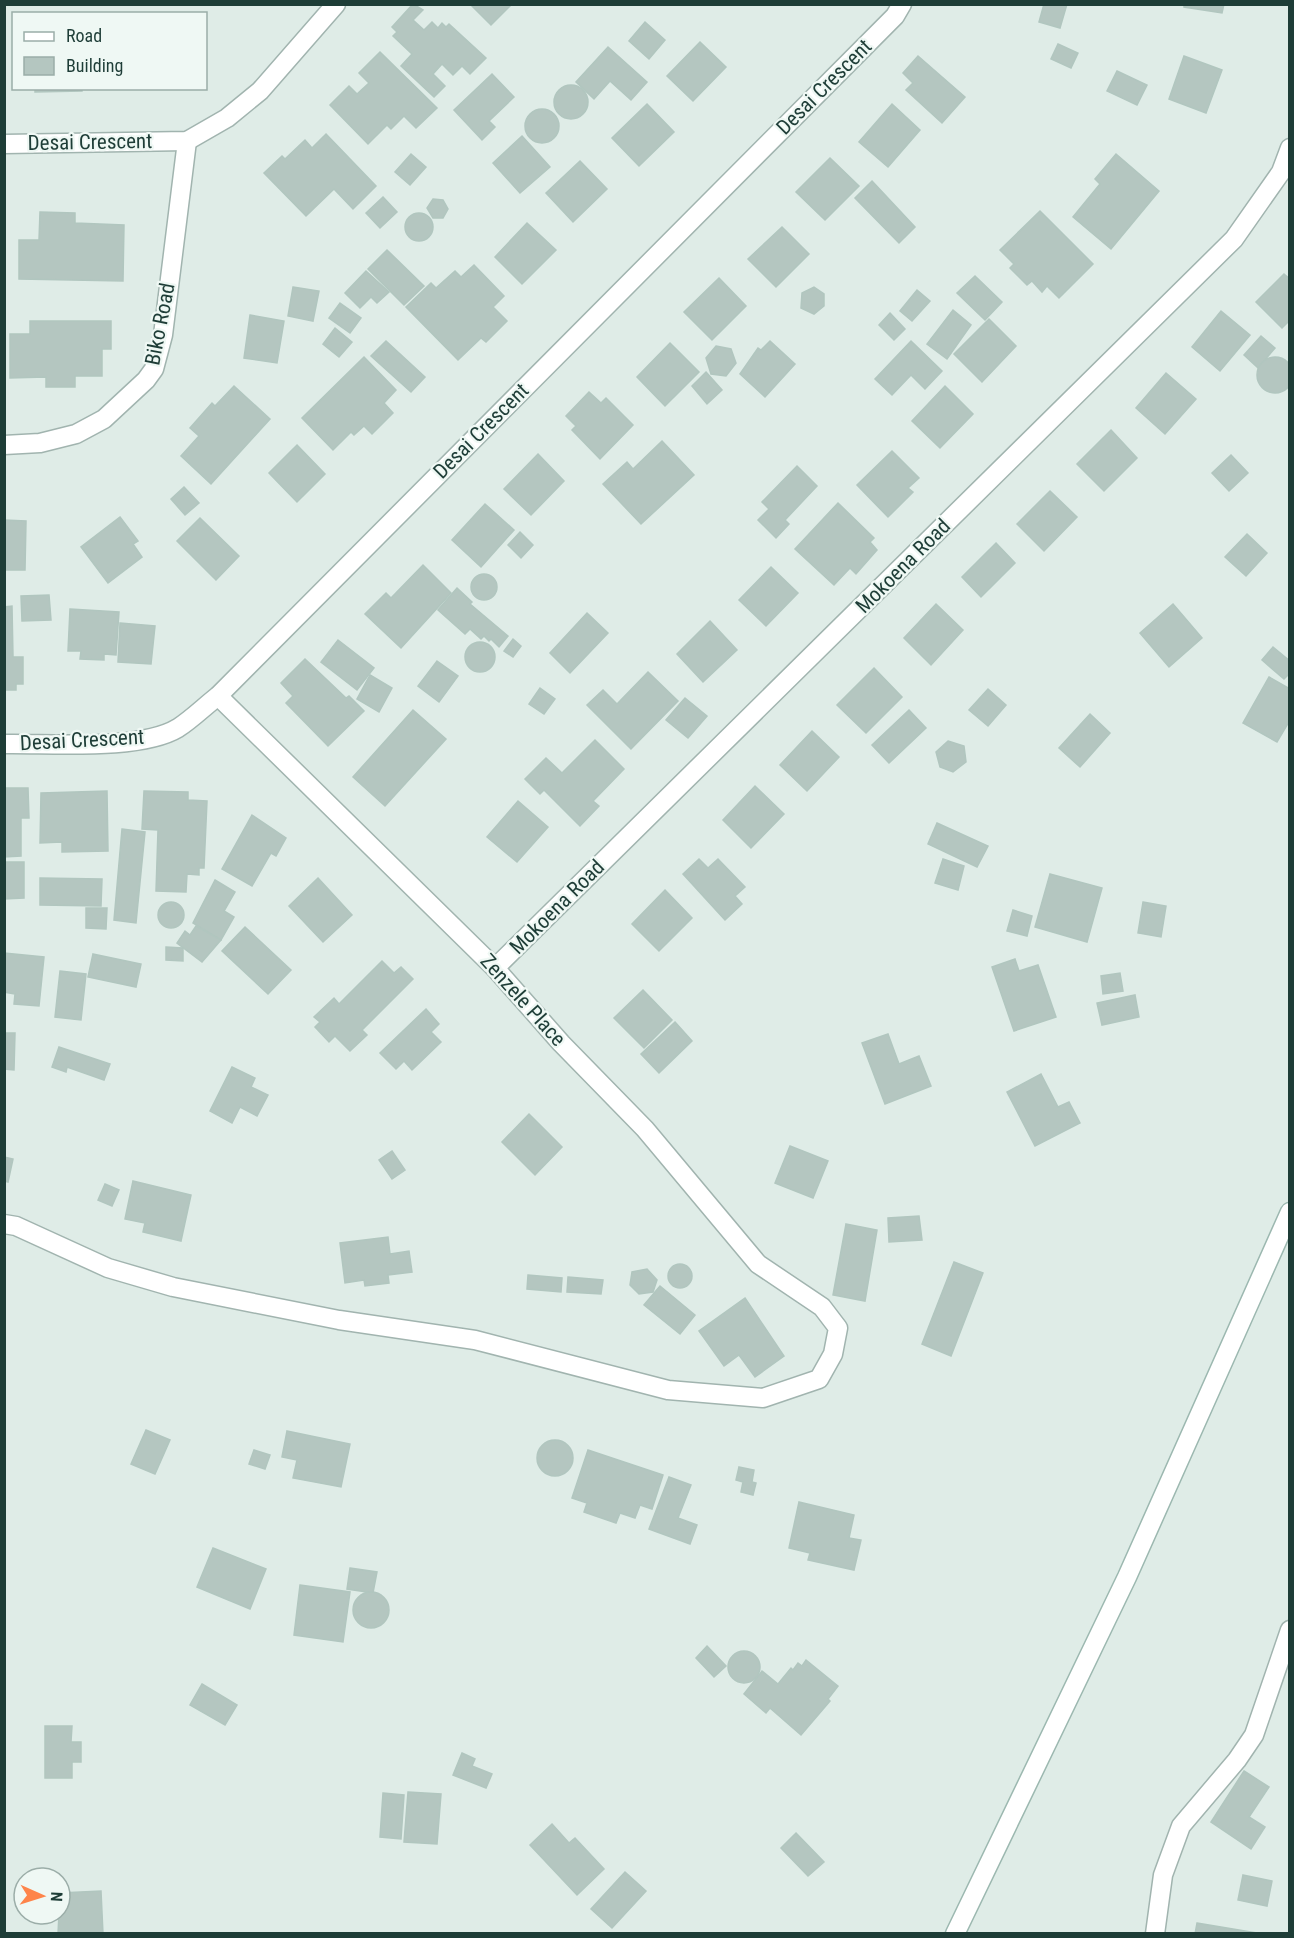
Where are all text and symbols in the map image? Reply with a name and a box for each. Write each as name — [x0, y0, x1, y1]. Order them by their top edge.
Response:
legend — [12, 12, 207, 90]
text: Road — [66, 25, 102, 46]
street label: Desai Crescent — [771, 34, 877, 140]
text: Building — [66, 55, 123, 76]
street label: Desai Crescent — [28, 129, 152, 155]
street label: Biko Road — [140, 281, 180, 367]
street label: Desai Crescent — [428, 378, 534, 484]
street label: Mokoena Road — [851, 514, 955, 618]
street label: Desai Crescent — [19, 725, 145, 755]
street label: Mokoena Road — [505, 855, 609, 959]
street label: Zenzele Place — [476, 949, 571, 1051]
north arrow — [12, 1866, 72, 1926]
text: N — [47, 1891, 66, 1902]

